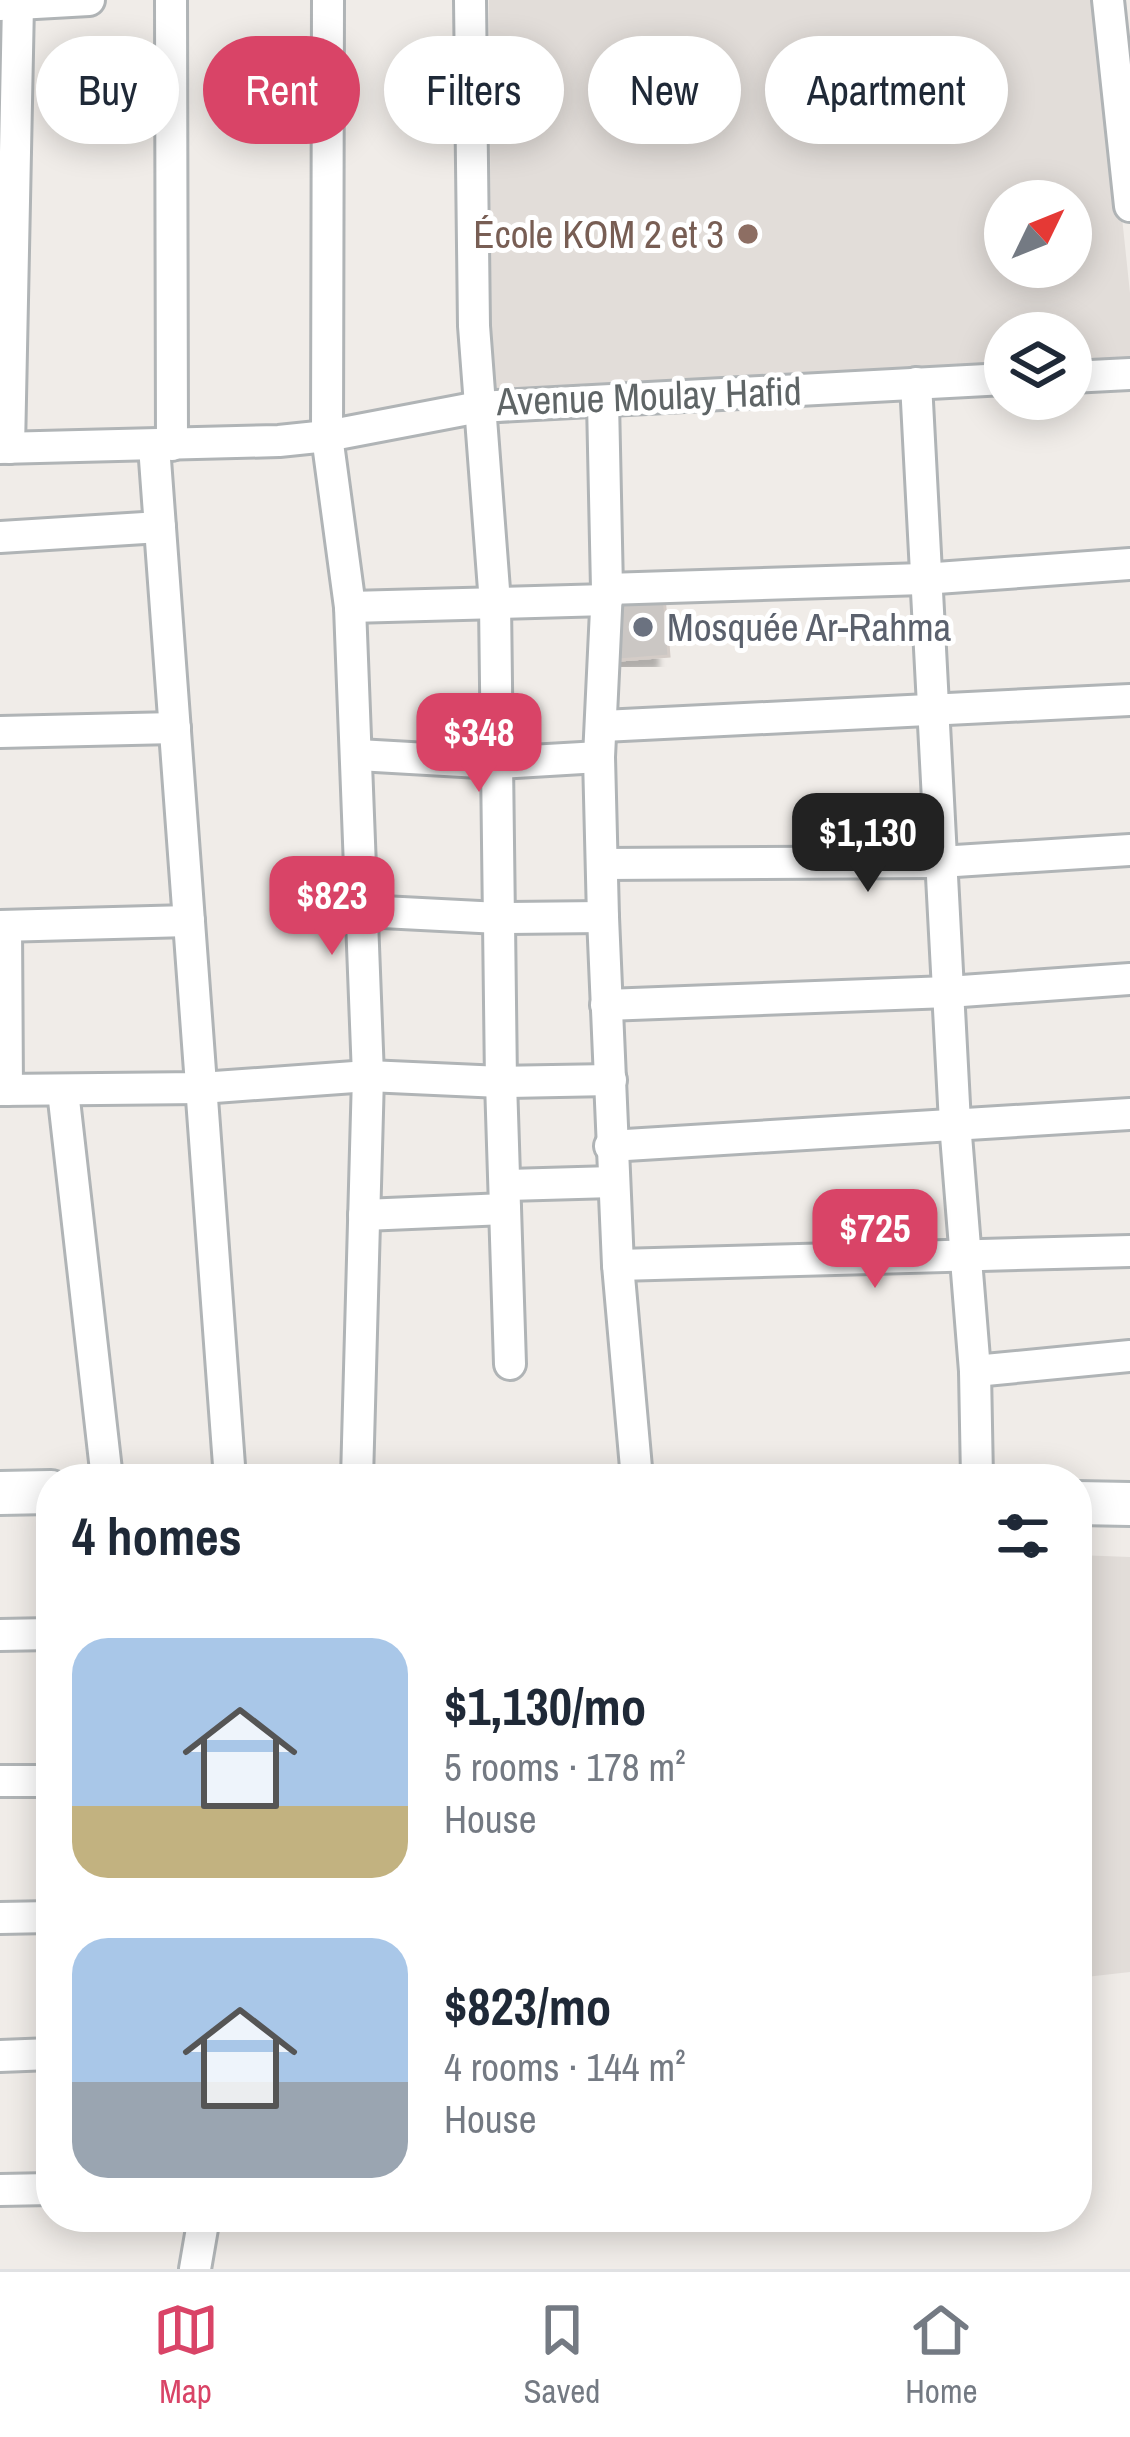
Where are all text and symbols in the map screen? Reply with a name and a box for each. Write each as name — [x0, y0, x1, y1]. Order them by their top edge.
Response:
chip: Buy — [36, 36, 179, 144]
chip: Rent — [203, 36, 360, 144]
chip: Filters — [384, 36, 564, 144]
chip: New — [588, 36, 741, 144]
chip: Apartment — [765, 36, 1008, 144]
north arrow — [984, 180, 1092, 288]
map controls — [984, 180, 1092, 420]
place label: École KOM 2 et 3 — [473, 208, 724, 260]
marker: École KOM 2 et 3 — [735, 221, 761, 247]
button: layers — [984, 312, 1092, 420]
street label: Avenue Moulay Hafid — [495, 365, 802, 427]
place label: Mosquée Ar-Rahma — [667, 601, 952, 653]
marker: Mosquée Ar-Rahma — [630, 614, 656, 640]
pin: $348 — [408, 693, 550, 795]
text: $348 — [443, 706, 515, 758]
pin: $1,130 — [770, 793, 966, 895]
text: $1,130 — [819, 806, 917, 858]
pin: $823 — [261, 856, 403, 958]
text: $823 — [296, 869, 368, 921]
pin: $725 — [804, 1189, 946, 1291]
text: $725 — [839, 1202, 911, 1254]
text: 4 homes — [72, 1502, 242, 1571]
icon: filters — [990, 1503, 1056, 1569]
text: $1,130/mo — [444, 1672, 646, 1741]
icon: home — [168, 1686, 312, 1830]
text: 5 rooms · 178 m² — [444, 1741, 686, 1793]
text: House — [444, 1793, 536, 1845]
text: $823/mo — [444, 1972, 611, 2041]
icon: home — [168, 1986, 312, 2130]
text: 4 rooms · 144 m² — [444, 2041, 686, 2093]
text: House — [444, 2093, 536, 2145]
tab: Map — [153, 2297, 219, 2413]
tab: Saved — [524, 2297, 600, 2413]
tab: Home — [905, 2297, 977, 2413]

